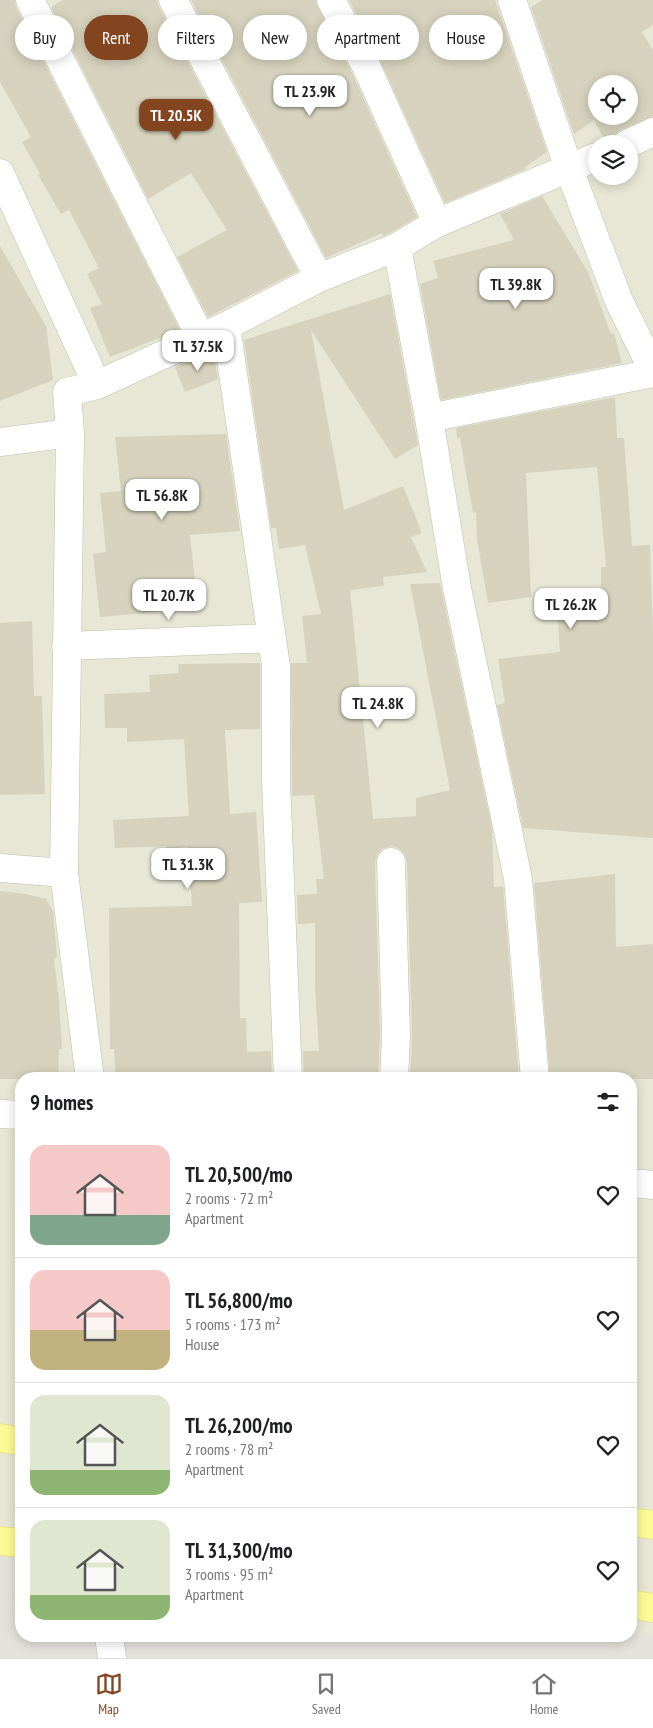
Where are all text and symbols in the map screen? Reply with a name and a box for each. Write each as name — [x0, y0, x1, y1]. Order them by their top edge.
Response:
chip: Buy — [15, 15, 74, 60]
chip: Rent — [84, 15, 148, 60]
chip: Filters — [158, 15, 233, 60]
chip: New — [243, 15, 307, 60]
chip: Apartment — [317, 15, 419, 60]
chip: House — [429, 15, 503, 60]
pin: TL 23.9K — [258, 74, 362, 117]
map controls — [588, 75, 638, 185]
button: locate — [588, 75, 638, 125]
text: TL 23.9K — [284, 81, 336, 101]
pin: TL 20.5K — [124, 98, 228, 141]
text: TL 20.5K — [150, 105, 202, 125]
button: layers — [588, 135, 638, 185]
pin: TL 39.8K — [464, 268, 568, 310]
text: TL 39.8K — [490, 274, 542, 294]
pin: TL 37.5K — [146, 330, 250, 372]
text: TL 37.5K — [173, 336, 223, 356]
pin: TL 56.8K — [110, 478, 214, 521]
text: TL 56.8K — [136, 485, 188, 505]
pin: TL 20.7K — [117, 578, 221, 621]
text: TL 20.7K — [143, 585, 195, 605]
pin: TL 26.2K — [519, 588, 623, 630]
text: TL 26.2K — [545, 594, 597, 614]
pin: TL 24.8K — [326, 686, 430, 729]
text: TL 24.8K — [352, 693, 404, 713]
pin: TL 31.3K — [136, 848, 240, 890]
text: TL 31.3K — [162, 854, 214, 874]
icon: filters — [594, 1088, 622, 1116]
text: 9 homes — [30, 1089, 93, 1116]
text: TL 20,500/mo — [185, 1161, 293, 1188]
icon: home — [70, 1165, 130, 1225]
icon: heart — [594, 1181, 622, 1209]
text: 2 rooms · 72 m² — [185, 1188, 273, 1208]
text: Apartment — [185, 1208, 244, 1228]
text: TL 56,800/mo — [185, 1287, 293, 1314]
icon: home — [70, 1290, 130, 1350]
icon: heart — [594, 1306, 622, 1334]
text: 5 rooms · 173 m² — [185, 1314, 281, 1334]
text: House — [185, 1334, 219, 1354]
text: TL 26,200/mo — [185, 1412, 293, 1439]
icon: home — [70, 1415, 130, 1475]
icon: heart — [594, 1431, 622, 1459]
text: 2 rooms · 78 m² — [185, 1439, 273, 1459]
text: Apartment — [185, 1459, 244, 1479]
text: TL 31,300/mo — [185, 1537, 293, 1564]
icon: home — [70, 1540, 130, 1600]
icon: heart — [594, 1556, 622, 1584]
text: 3 rooms · 95 m² — [185, 1564, 273, 1584]
text: Apartment — [185, 1584, 244, 1604]
tab: Map — [95, 1670, 123, 1718]
tab: Saved — [312, 1670, 341, 1718]
tab: Home — [530, 1670, 558, 1718]

